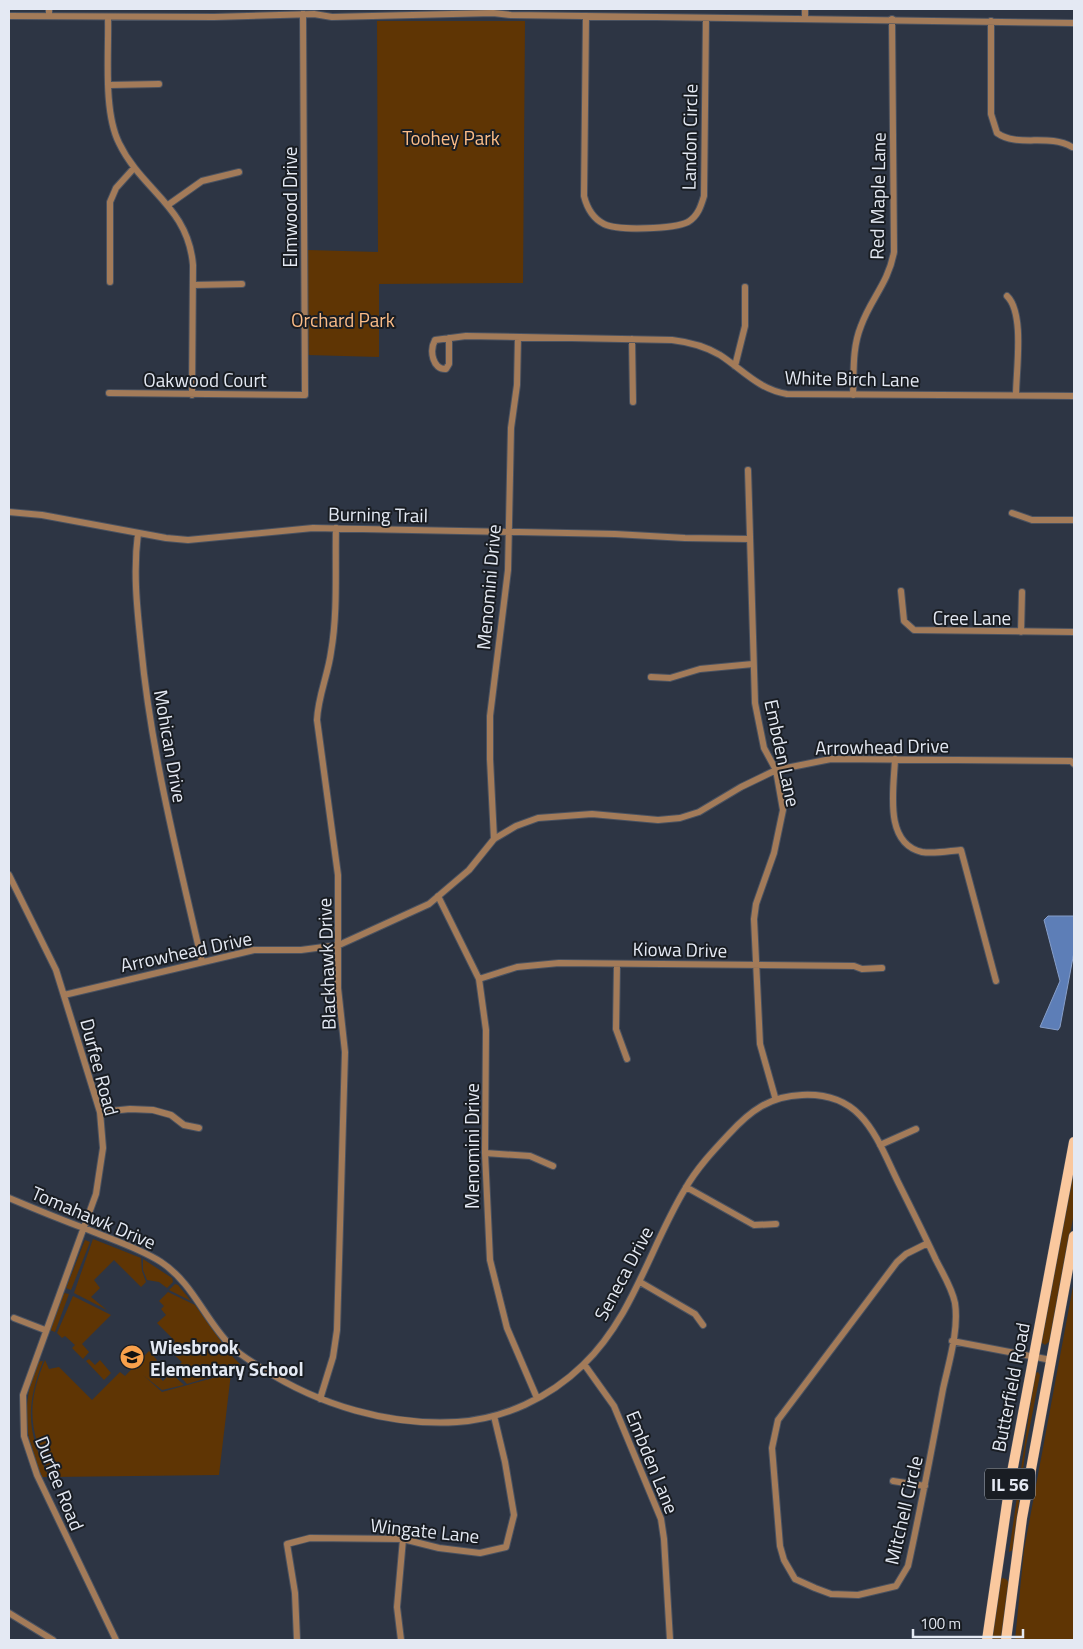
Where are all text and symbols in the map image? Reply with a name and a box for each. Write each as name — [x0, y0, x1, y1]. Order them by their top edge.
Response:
street label: Landon Circle — [674, 84, 704, 190]
park label: Toohey Park — [402, 123, 500, 152]
street label: Red Maple Lane — [861, 132, 893, 260]
street label: Elmwood Drive — [275, 147, 304, 267]
park label: Orchard Park — [291, 305, 395, 334]
street label: White Birch Lane — [784, 362, 920, 394]
street label: Oakwood Court — [143, 365, 267, 394]
street label: Burning Trail — [328, 499, 428, 529]
street label: Menomini Drive — [468, 523, 508, 651]
street label: Cree Lane — [933, 603, 1011, 632]
street label: Mohican Drive — [147, 687, 195, 805]
street label: Embden Lane — [758, 697, 808, 809]
street label: Arrowhead Drive — [815, 730, 949, 762]
street label: Blackhawk Drive — [309, 898, 343, 1030]
street label: Arrowhead Drive — [118, 923, 254, 979]
street label: Kiowa Drive — [632, 934, 728, 964]
street label: Durfee Road — [73, 1015, 127, 1119]
street label: Menomini Drive — [457, 1083, 486, 1209]
street label: Tomahawk Drive — [27, 1178, 161, 1256]
street label: Seneca Drive — [586, 1221, 660, 1325]
street label: Butterfield Road — [983, 1320, 1037, 1454]
place label: Wiesbrook Elementary School — [150, 1332, 304, 1383]
school or university icon: Wiesbrook Elementary School — [119, 1344, 145, 1370]
street label: Embden Lane — [619, 1406, 687, 1518]
street label: Durfee Road — [28, 1431, 92, 1535]
street label: Mitchell Circle — [876, 1453, 930, 1567]
road number: IL 56 — [985, 1468, 1035, 1500]
street label: Wingate Lane — [369, 1510, 481, 1550]
scale bar — [913, 1606, 1023, 1638]
text: 100 m — [920, 1612, 961, 1635]

